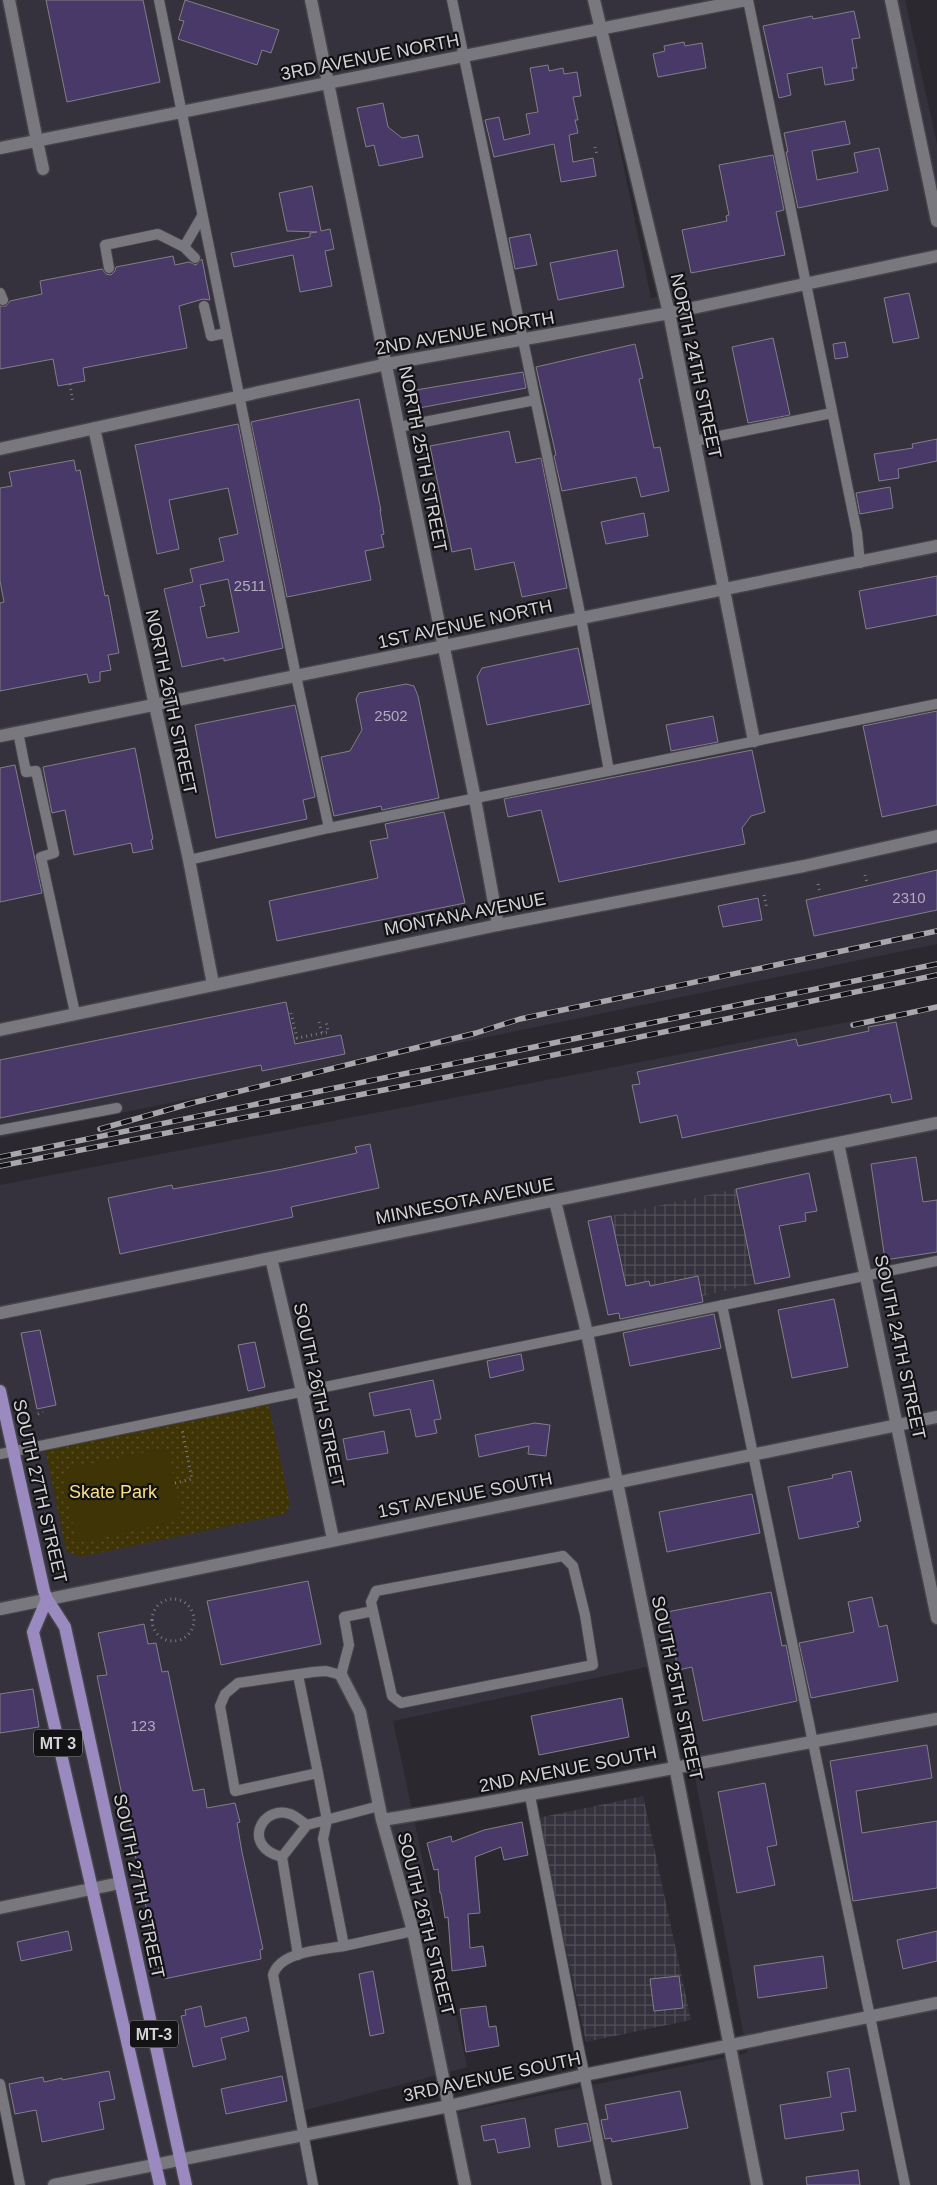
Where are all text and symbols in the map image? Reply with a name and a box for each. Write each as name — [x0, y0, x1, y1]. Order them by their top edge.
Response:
street label: 3RD AVENUE NORTH — [279, 30, 461, 84]
street label: NORTH 24TH STREET — [667, 272, 725, 460]
street label: 2ND AVENUE NORTH — [374, 307, 556, 359]
street label: NORTH 25TH STREET — [395, 364, 451, 554]
house number: 2511 — [234, 577, 266, 594]
street label: 1ST AVENUE NORTH — [376, 596, 554, 652]
street label: NORTH 26TH STREET — [142, 608, 200, 796]
house number: 2502 — [374, 707, 408, 724]
street label: MONTANA AVENUE — [382, 889, 548, 939]
house number: 2310 — [892, 889, 926, 906]
street label: MINNESOTA AVENUE — [374, 1174, 556, 1228]
street label: SOUTH 24TH STREET — [871, 1253, 929, 1441]
street label: SOUTH 26TH STREET — [290, 1301, 348, 1489]
street label: SOUTH 27TH STREET — [9, 1397, 71, 1585]
street label: 1ST AVENUE SOUTH — [376, 1468, 554, 1522]
park label: Skate Park — [69, 1482, 158, 1502]
street label: SOUTH 25TH STREET — [648, 1594, 706, 1782]
house number: 123 — [130, 1717, 156, 1734]
road number: MT 3 — [34, 1730, 82, 1756]
street label: 2ND AVENUE SOUTH — [477, 1742, 659, 1796]
street label: SOUTH 27TH STREET — [110, 1792, 168, 1980]
street label: SOUTH 26TH STREET — [394, 1830, 458, 2018]
road number: MT-3 — [130, 2020, 178, 2048]
street label: 3RD AVENUE SOUTH — [402, 2048, 582, 2106]

